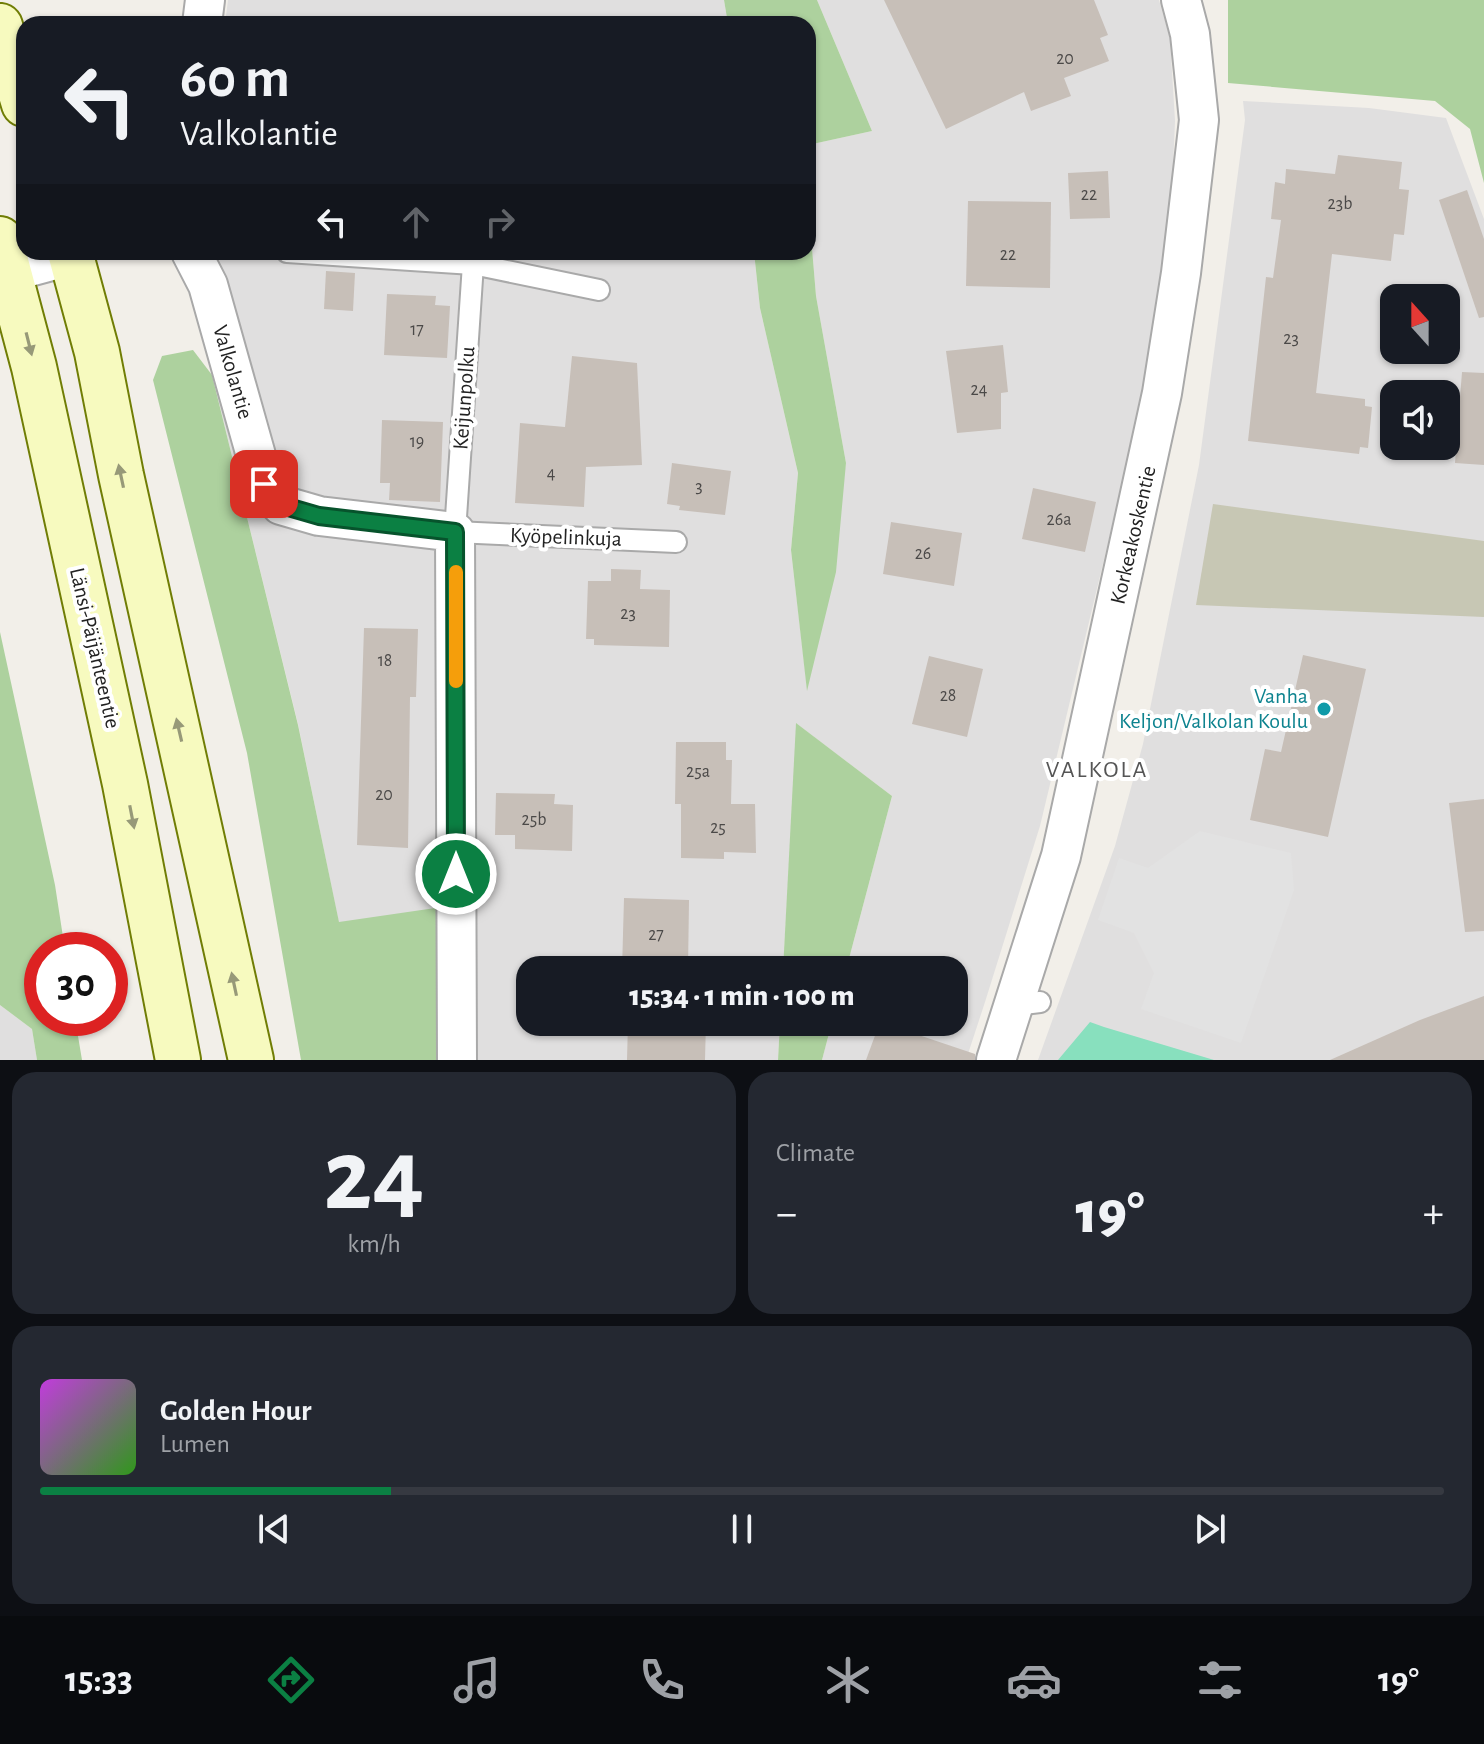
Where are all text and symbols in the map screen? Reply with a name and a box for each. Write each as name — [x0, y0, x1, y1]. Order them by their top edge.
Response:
icon: left — [48, 48, 152, 152]
house number: 20 — [1056, 50, 1074, 68]
text: 60 m — [180, 51, 290, 107]
text: Valkolantie — [180, 116, 338, 152]
house number: 22 — [1081, 186, 1097, 204]
house number: 23b — [1328, 195, 1352, 213]
icon: left — [310, 200, 354, 244]
icon: ahead — [394, 200, 438, 244]
icon: right — [478, 200, 522, 244]
house number: 22 — [1000, 246, 1016, 264]
north arrow — [1380, 284, 1460, 364]
map controls — [1380, 284, 1460, 460]
house number: 17 — [410, 321, 424, 339]
street label: Valkolantie — [209, 323, 257, 421]
house number: 23 — [1283, 330, 1299, 348]
one-way arrow — [23, 332, 35, 357]
street label: Keijunpolku — [449, 345, 479, 451]
button: sound — [1380, 380, 1460, 460]
house number: 24 — [971, 381, 988, 399]
house number: 19 — [410, 433, 424, 451]
pin — [230, 450, 298, 518]
icon: arrive — [242, 462, 286, 506]
one-way arrow — [115, 463, 127, 488]
street label: Korkeakoskentie — [1106, 464, 1160, 606]
house number: 4 — [547, 465, 556, 483]
house number: 3 — [695, 478, 703, 496]
house number: 26a — [1047, 511, 1071, 529]
street label: Kyöpelinkuja — [510, 524, 622, 550]
house number: 26 — [915, 545, 931, 563]
street label: Länsi-Päijänteentie — [66, 565, 124, 731]
house number: 23 — [620, 605, 636, 623]
house number: 18 — [378, 652, 392, 670]
place label: Vanha Keljon/Valkolan Koulu — [1119, 685, 1308, 732]
house number: 28 — [940, 687, 956, 705]
marker: Vanha Keljon/Valkolan Koulu — [1315, 700, 1333, 718]
one-way arrow — [172, 717, 185, 742]
district label: VALKOLA — [1046, 758, 1148, 782]
house number: 25a — [686, 763, 710, 781]
house number: 20 — [375, 786, 393, 804]
one-way arrow — [126, 805, 138, 830]
house number: 25b — [522, 811, 546, 829]
house number: 25 — [710, 819, 726, 837]
position arrow — [414, 832, 498, 916]
house number: 27 — [648, 926, 664, 944]
speed limit sign: 30 — [24, 932, 128, 1036]
one-way arrow — [227, 971, 240, 996]
text: 15:34 · 1 min · 100 m — [629, 981, 855, 1011]
text: 24 — [323, 1125, 425, 1229]
text: Climate — [776, 1140, 855, 1166]
text: 19° — [1076, 1184, 1144, 1244]
text: − — [776, 1192, 797, 1236]
text: + — [1423, 1192, 1444, 1236]
text: km/h — [347, 1231, 401, 1257]
text: Golden Hour — [160, 1396, 312, 1426]
text: Lumen — [160, 1431, 230, 1457]
icon: previous — [252, 1507, 296, 1551]
icon: pause — [720, 1507, 764, 1551]
icon: next — [1188, 1507, 1232, 1551]
icon: directions — [263, 1652, 319, 1708]
icon: music — [449, 1652, 505, 1708]
icon: phone — [634, 1652, 690, 1708]
icon: climate — [820, 1652, 876, 1708]
icon: car — [1006, 1652, 1062, 1708]
icon: filters — [1192, 1652, 1248, 1708]
text: 15:33 — [65, 1662, 133, 1698]
text: 19° — [1378, 1662, 1419, 1698]

